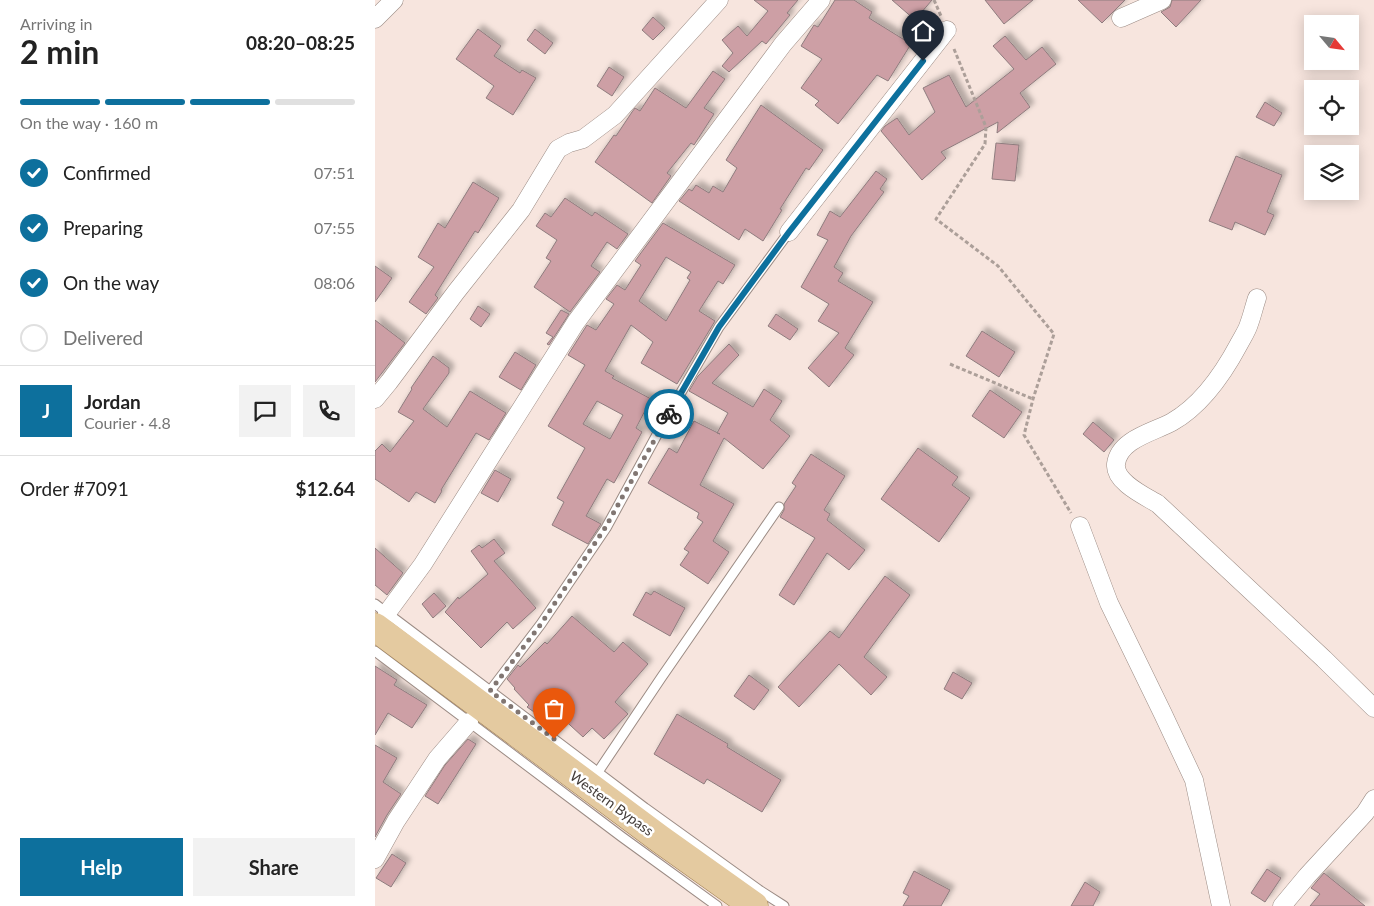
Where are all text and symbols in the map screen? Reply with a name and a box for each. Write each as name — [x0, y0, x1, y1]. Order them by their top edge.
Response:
pin — [902, 10, 944, 61]
text: Arriving in — [20, 14, 93, 33]
north arrow — [1304, 15, 1359, 70]
map controls — [1304, 15, 1359, 200]
icon: home — [909, 17, 937, 45]
text: 08:20–08:25 — [246, 31, 355, 54]
text: 2 min — [20, 32, 99, 71]
button: locate — [1304, 80, 1359, 135]
text: On the way · 160 m — [20, 113, 158, 132]
button: layers — [1304, 145, 1359, 200]
icon: check — [20, 159, 48, 187]
text: Confirmed — [63, 161, 151, 184]
text: 07:51 — [314, 163, 355, 182]
icon: check — [20, 214, 48, 242]
text: Preparing — [63, 216, 143, 239]
text: 07:55 — [314, 218, 355, 237]
icon: check — [20, 269, 48, 297]
text: On the way — [63, 271, 159, 294]
text: 08:06 — [314, 273, 355, 292]
text: Delivered — [63, 326, 143, 349]
button: chat — [239, 385, 291, 437]
button: phone — [303, 385, 355, 437]
courier — [644, 389, 694, 439]
text: Jordan — [84, 390, 141, 413]
text: J — [42, 399, 50, 422]
icon: bike — [655, 400, 683, 428]
text: Courier · 4.8 — [84, 413, 171, 432]
text: Order #7091 — [20, 477, 129, 500]
text: $12.64 — [295, 477, 355, 500]
pin — [533, 688, 575, 739]
icon: bag — [540, 695, 568, 723]
street label: Western Bypass — [567, 767, 657, 839]
button: Help — [20, 838, 183, 896]
button: Share — [193, 838, 355, 896]

